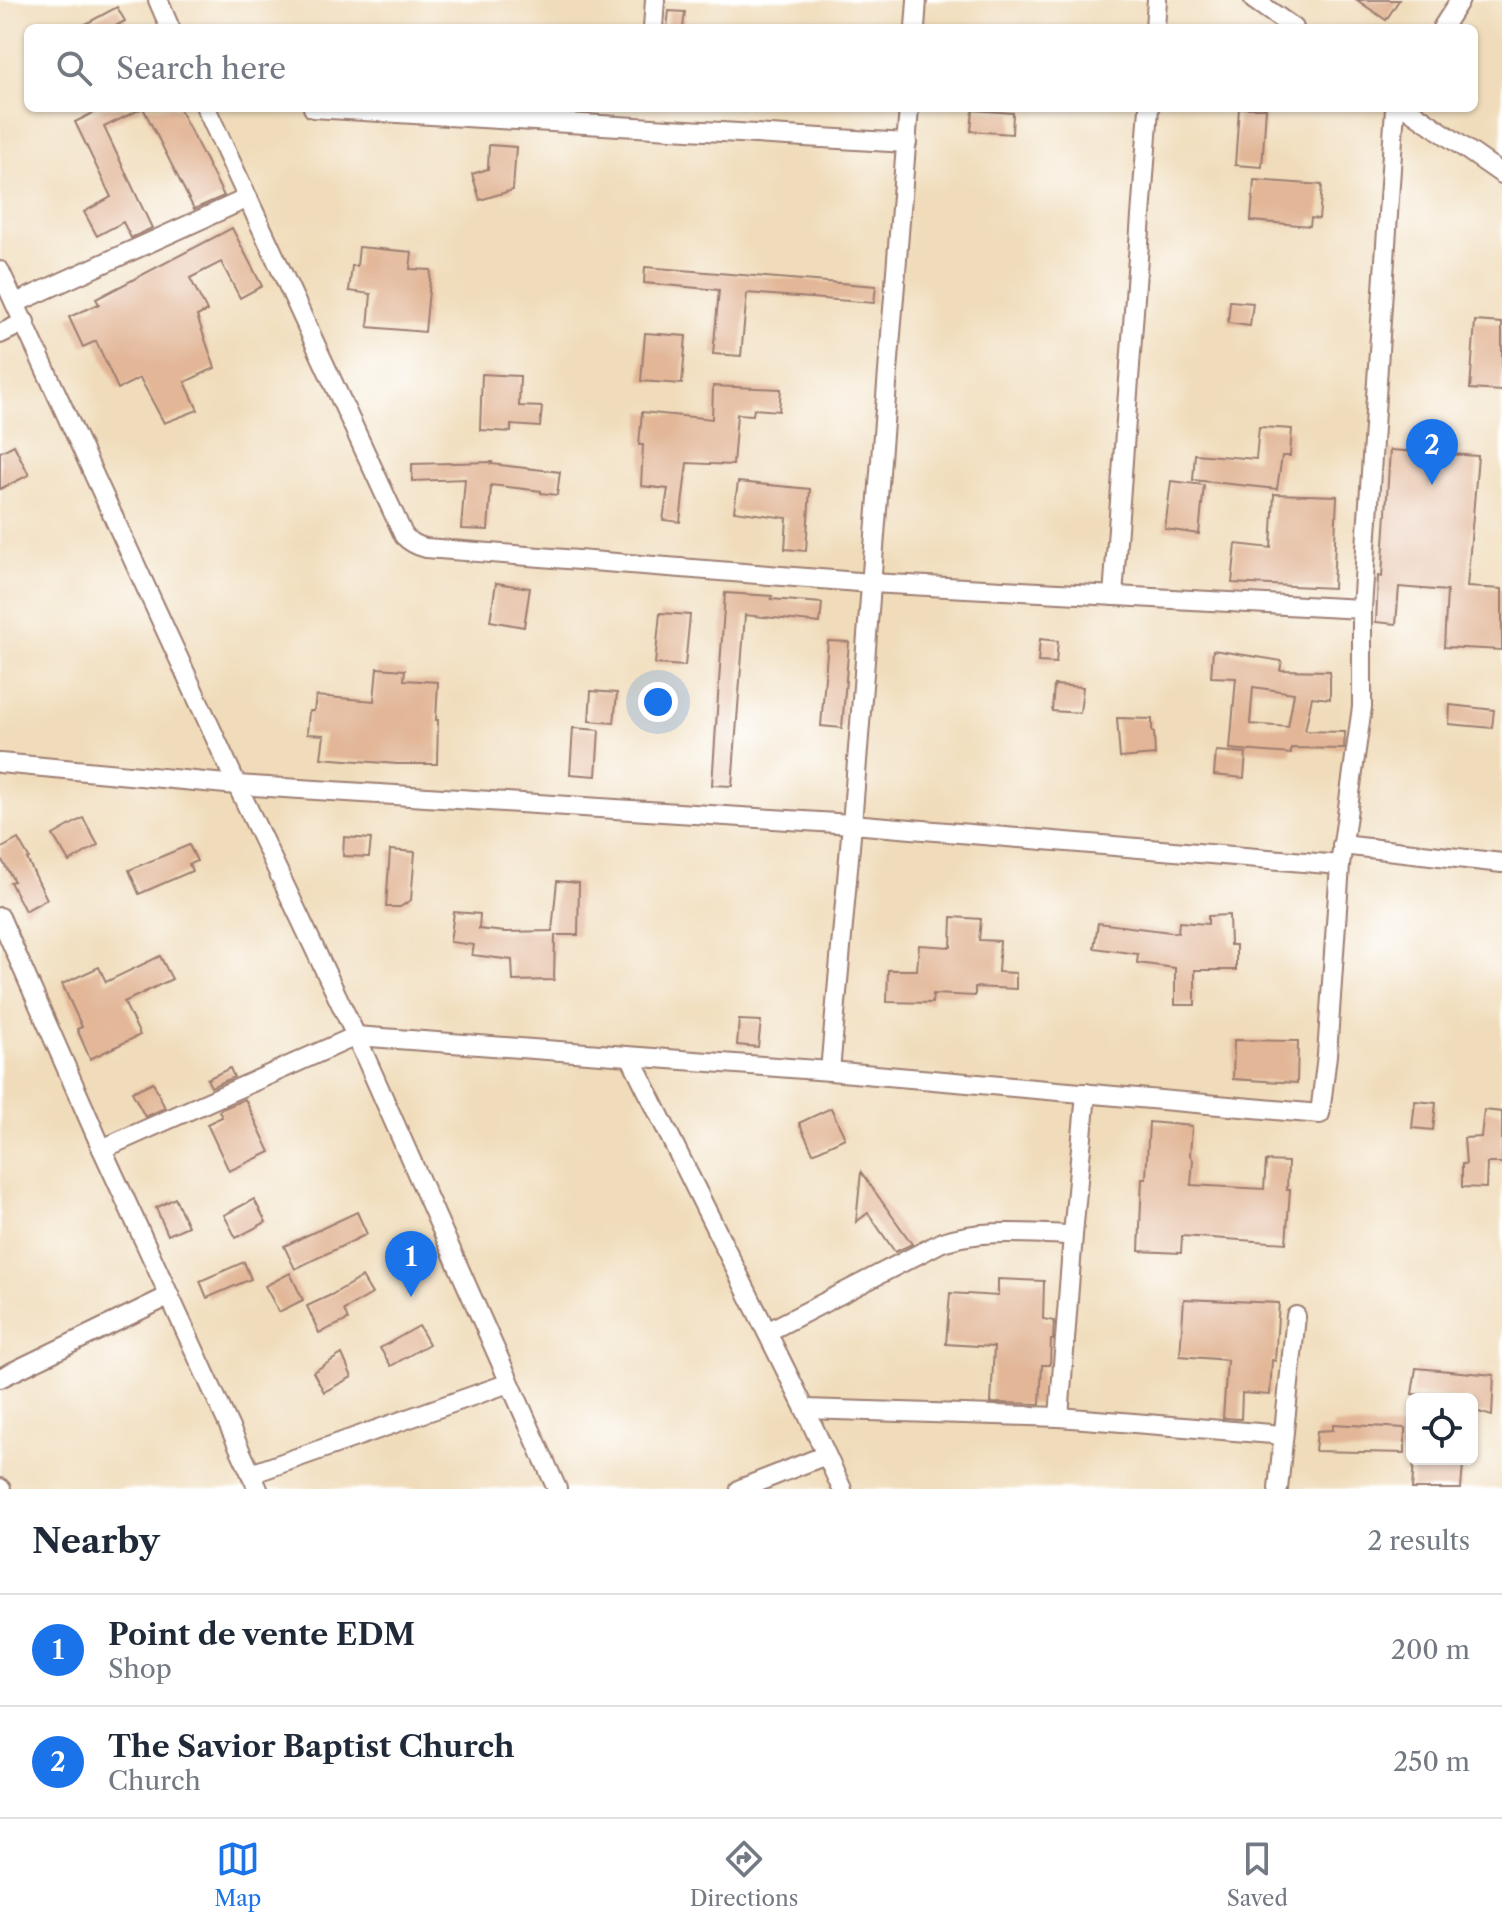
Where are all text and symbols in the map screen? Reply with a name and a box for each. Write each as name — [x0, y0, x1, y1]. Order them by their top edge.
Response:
search box — [24, 24, 1478, 112]
icon: search — [52, 46, 96, 90]
text: Search here — [116, 50, 286, 87]
pin: 2 — [1406, 419, 1458, 485]
your location — [638, 682, 678, 722]
pin: 1 — [385, 1231, 437, 1297]
map controls — [1406, 1393, 1478, 1465]
button: locate — [1406, 1393, 1478, 1465]
text: Nearby — [32, 1520, 160, 1562]
text: 2 results — [1367, 1525, 1470, 1557]
text: Point de vente EDM — [108, 1616, 415, 1653]
text: 1 — [52, 1634, 64, 1666]
text: 200 m — [1391, 1634, 1470, 1666]
text: Shop — [108, 1653, 172, 1685]
text: The Savior Baptist Church — [108, 1728, 515, 1765]
text: 2 — [50, 1746, 66, 1778]
text: 250 m — [1393, 1746, 1470, 1778]
text: Church — [108, 1765, 201, 1797]
tab: Map — [214, 1837, 261, 1912]
tab: Directions — [690, 1837, 798, 1912]
tab: Saved — [1227, 1837, 1288, 1912]

